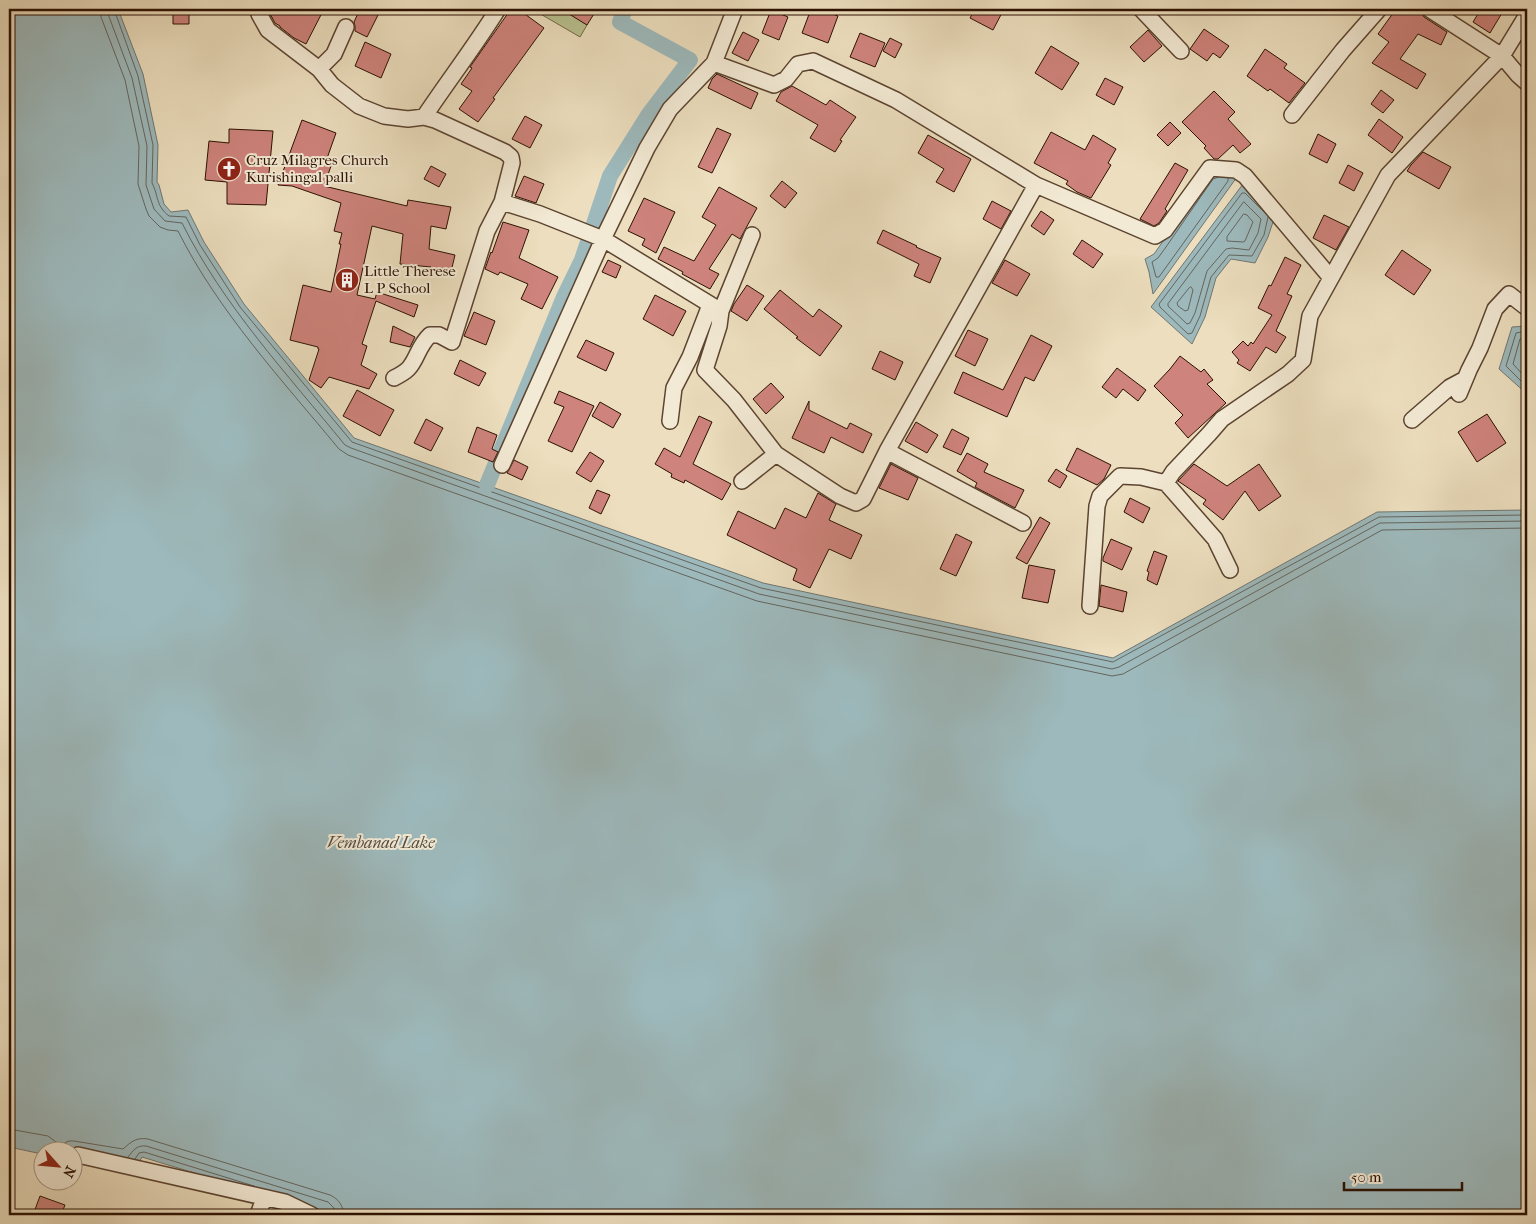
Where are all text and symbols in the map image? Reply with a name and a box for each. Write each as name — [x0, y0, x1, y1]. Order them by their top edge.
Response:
place label: Cruz Milagres Church Kurishingal palli — [246, 151, 389, 186]
church icon: Cruz Milagres Church Kurishingal palli — [216, 156, 242, 182]
place label: Little Therese L P School — [364, 262, 456, 297]
building icon: Little Therese L P School — [334, 267, 360, 293]
water label: Vembanad Lake — [327, 833, 435, 852]
north arrow — [32, 1142, 82, 1192]
scale bar — [1344, 1159, 1461, 1191]
text: N — [59, 1163, 79, 1181]
text: 50 m — [1351, 1168, 1382, 1186]

